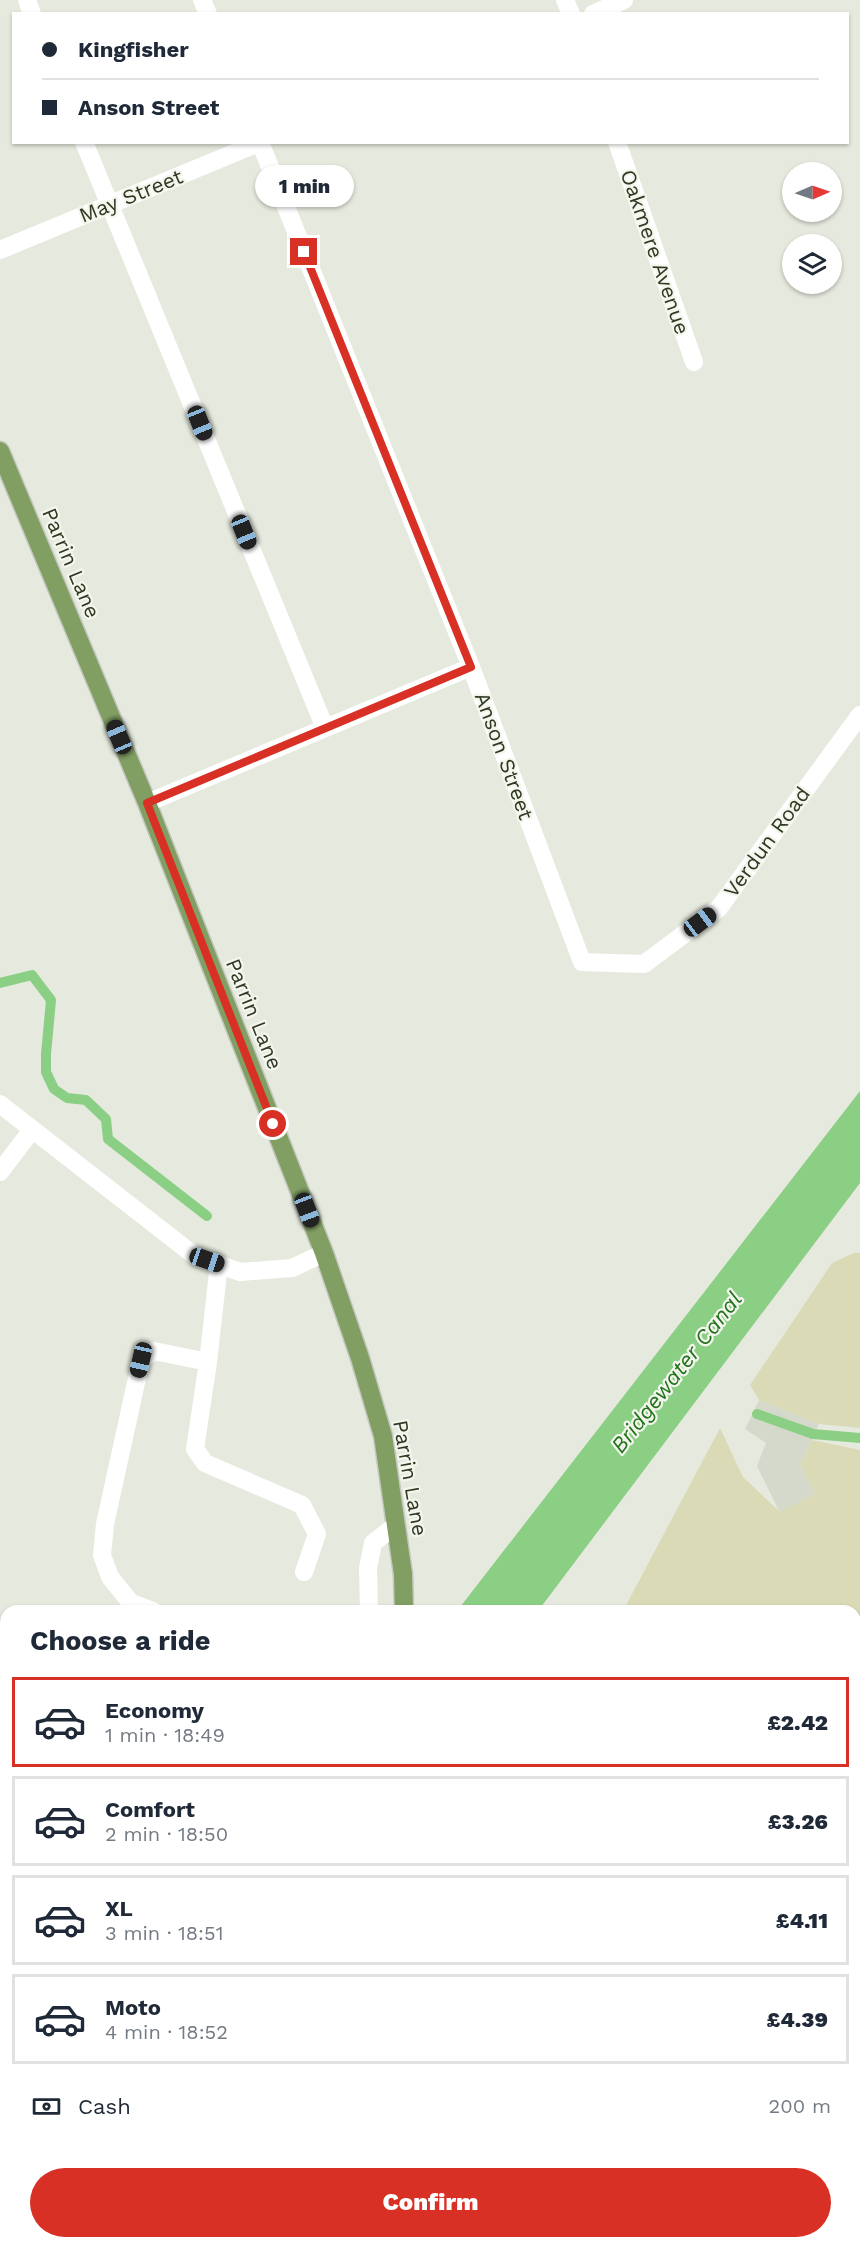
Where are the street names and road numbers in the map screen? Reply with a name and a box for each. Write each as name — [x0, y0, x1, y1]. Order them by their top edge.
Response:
street label: May Street — [75, 163, 187, 228]
street label: Oakmere Avenue — [616, 166, 695, 337]
street label: Parrin Lane — [37, 504, 106, 622]
street label: Anson Street — [470, 689, 539, 823]
street label: Verdun Road — [718, 782, 815, 902]
street label: Parrin Lane — [221, 955, 288, 1073]
street label: Parrin Lane — [388, 1418, 433, 1538]

